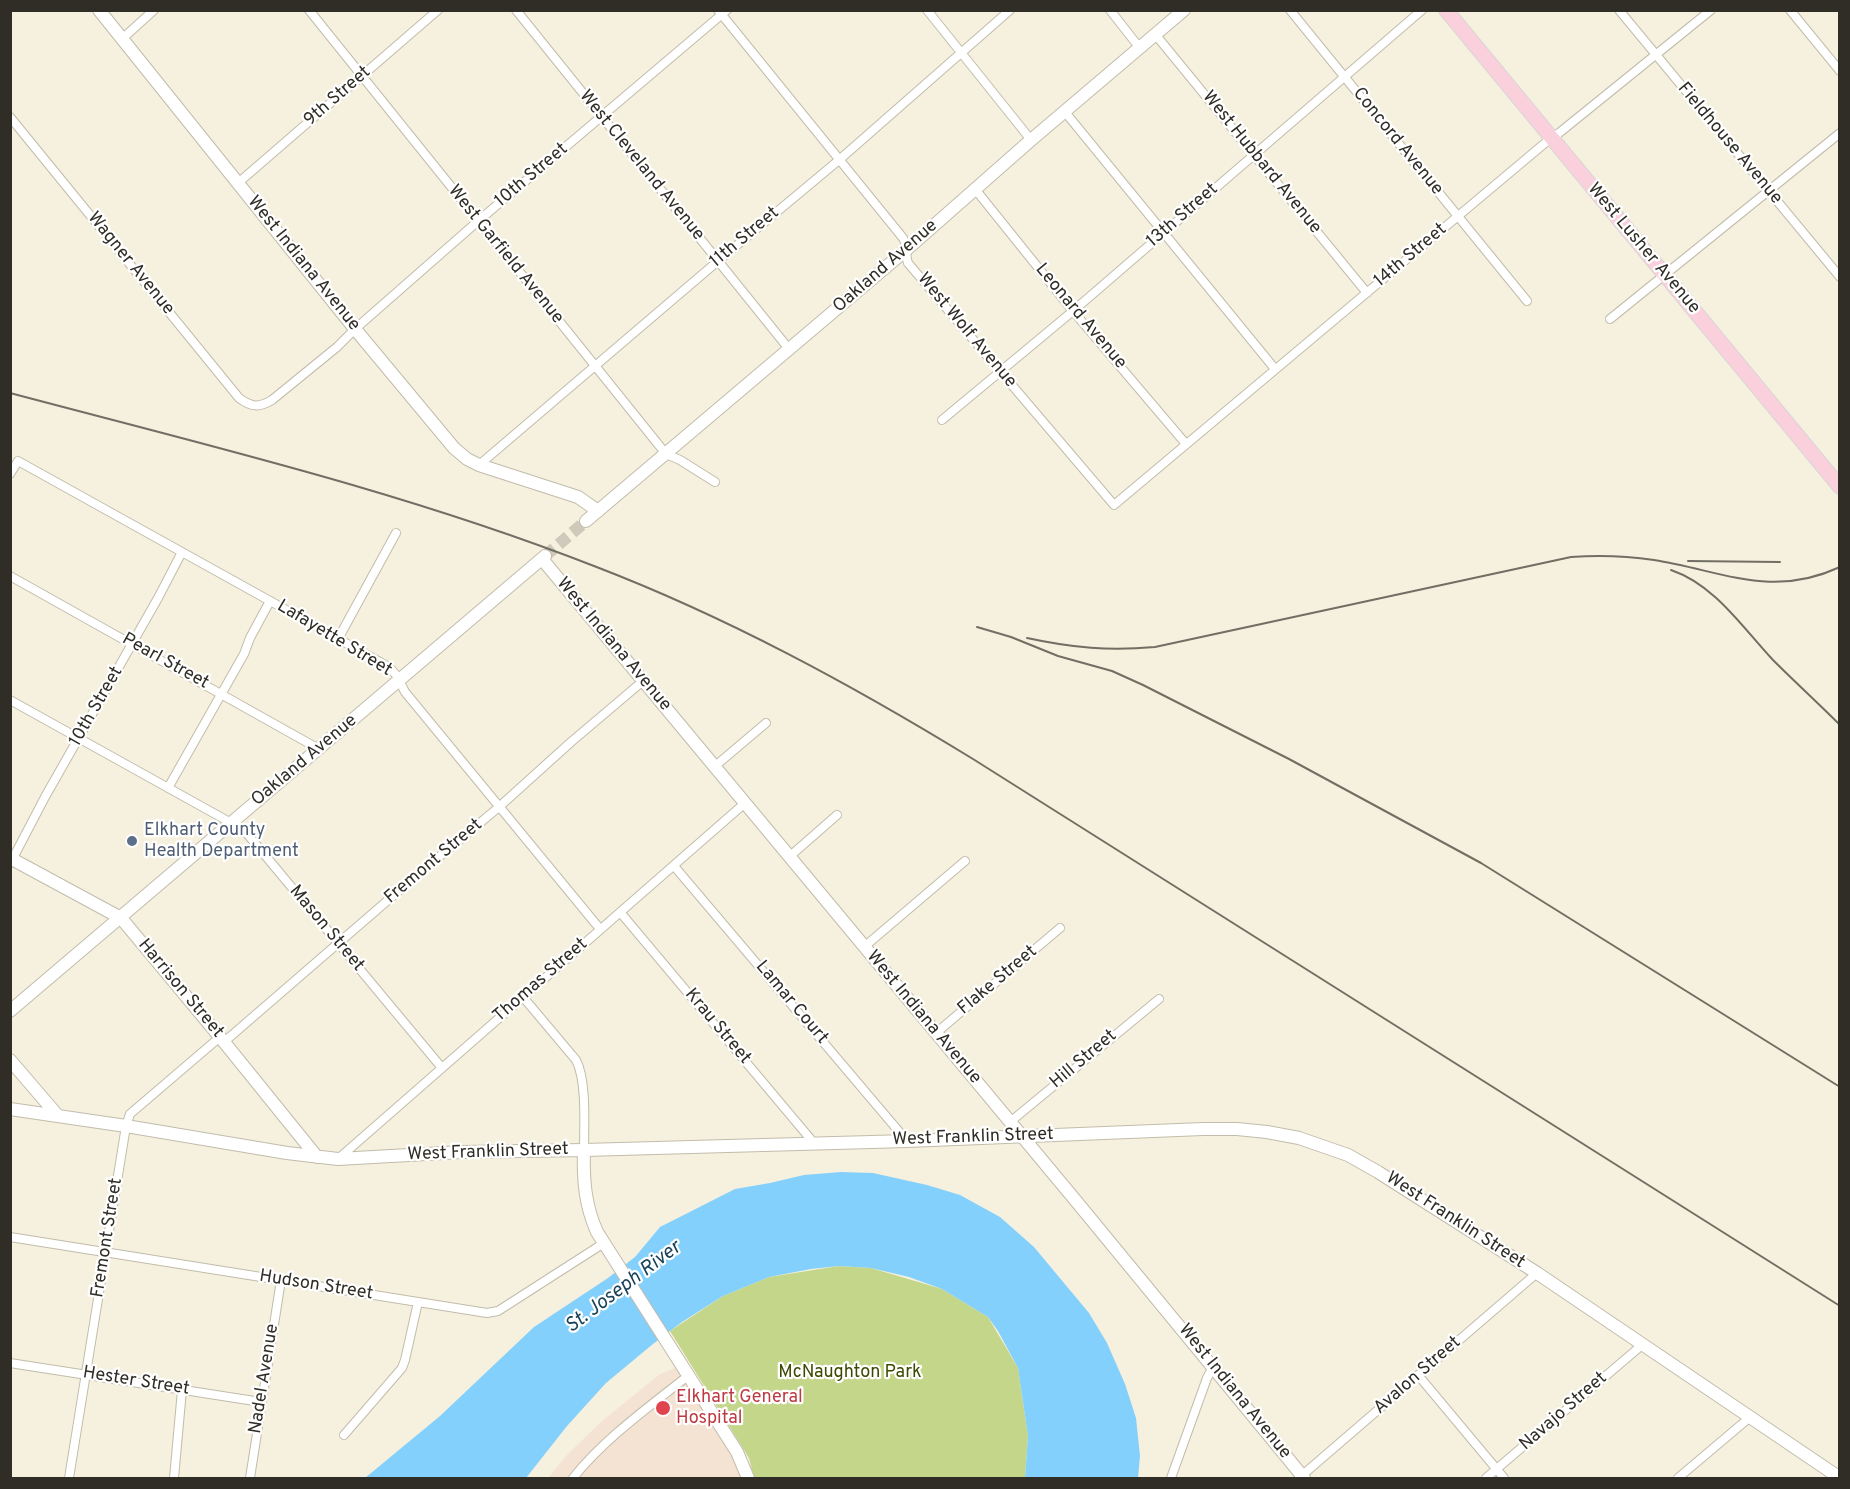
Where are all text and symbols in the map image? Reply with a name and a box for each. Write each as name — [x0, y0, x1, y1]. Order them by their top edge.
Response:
street label: 9th Street — [300, 62, 376, 132]
street label: Fieldhouse Avenue — [1672, 79, 1786, 209]
street label: Concord Avenue — [1347, 84, 1447, 200]
street label: West Cleveland Avenue — [574, 86, 708, 246]
street label: West Hubbard Avenue — [1197, 87, 1325, 239]
street label: 10th Street — [491, 139, 573, 213]
street label: 13th Street — [1143, 179, 1223, 253]
street label: West Lusher Avenue — [1582, 179, 1704, 319]
street label: West Garfield Avenue — [442, 181, 568, 329]
street label: West Indiana Avenue — [242, 192, 364, 336]
street label: 11th Street — [706, 203, 784, 273]
street label: Wagner Avenue — [82, 208, 178, 320]
street label: Oakland Avenue — [829, 216, 943, 318]
street label: 14th Street — [1370, 219, 1452, 293]
street label: Leonard Avenue — [1030, 260, 1130, 374]
street label: West Wolf Avenue — [912, 269, 1020, 393]
street label: West Indiana Avenue — [551, 574, 675, 716]
street label: Lafayette Street — [273, 596, 395, 682]
street label: Pearl Street — [118, 629, 212, 695]
street label: 10th Street — [65, 663, 129, 751]
street label: Oakland Avenue — [248, 711, 362, 811]
street label: Fremont Street — [381, 815, 487, 909]
place label: Elkhart County Health Department — [144, 820, 299, 862]
marker: Elkhart County Health Department — [125, 834, 139, 848]
street label: Mason Street — [284, 882, 368, 976]
street label: Thomas Street — [489, 934, 593, 1028]
street label: Harrison Street — [132, 935, 228, 1043]
street label: Flake Street — [954, 942, 1042, 1020]
street label: West Indiana Avenue — [861, 947, 985, 1089]
street label: Lamar Court — [750, 957, 832, 1049]
street label: Krau Street — [679, 985, 755, 1069]
street label: Hill Street — [1046, 1026, 1122, 1094]
street label: West Franklin Street — [892, 1124, 1054, 1152]
street label: West Franklin Street — [407, 1139, 569, 1167]
street label: West Franklin Street — [1381, 1168, 1529, 1274]
street label: Fremont Street — [88, 1177, 128, 1299]
water label: St. Joseph River — [561, 1237, 687, 1339]
street label: Hudson Street — [258, 1266, 374, 1306]
street label: West Indiana Avenue — [1173, 1320, 1295, 1464]
street label: Nadel Avenue — [246, 1323, 284, 1435]
street label: Avalon Street — [1370, 1332, 1466, 1420]
park label: McNaughton Park — [778, 1362, 922, 1384]
street label: Hester Street — [81, 1363, 191, 1401]
street label: Navajo Street — [1516, 1368, 1612, 1456]
place label: Elkhart General Hospital — [676, 1387, 803, 1430]
marker: Elkhart General Hospital — [654, 1399, 672, 1417]

